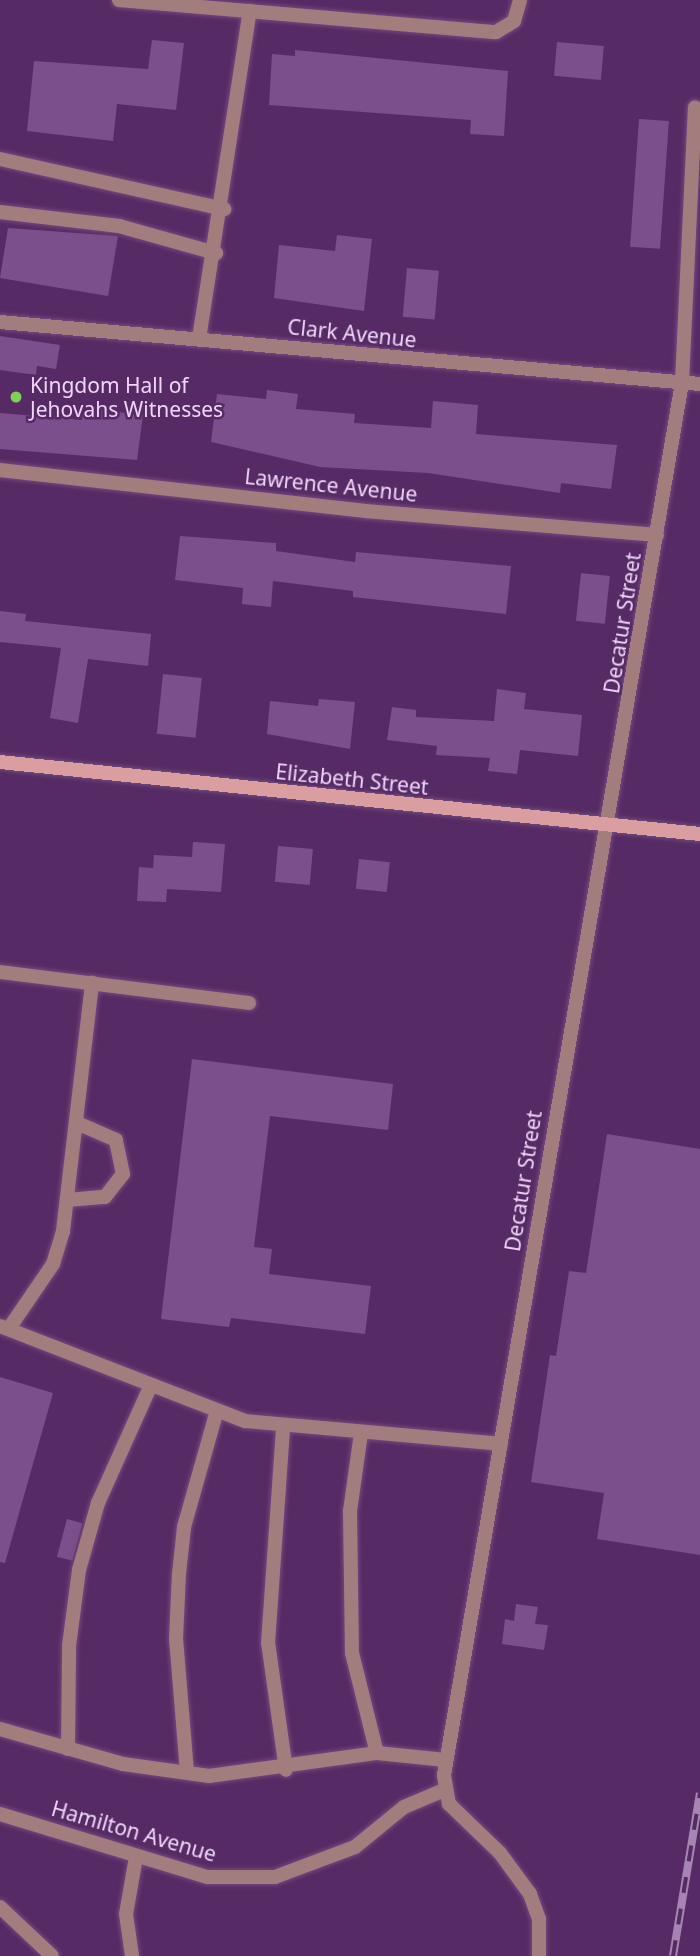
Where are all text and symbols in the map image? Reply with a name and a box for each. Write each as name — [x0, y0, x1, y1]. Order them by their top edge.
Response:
street label: Clark Avenue — [286, 314, 418, 352]
place label: Kingdom Hall of Jehovahs Witnesses — [30, 372, 223, 422]
marker: Kingdom Hall of Jehovahs Witnesses — [8, 389, 24, 405]
street label: Lawrence Avenue — [243, 463, 419, 507]
street label: Decatur Street — [598, 551, 646, 695]
street label: Elizabeth Street — [274, 758, 430, 800]
street label: Decatur Street — [499, 1109, 547, 1253]
street label: Hamilton Avenue — [49, 1795, 219, 1867]

